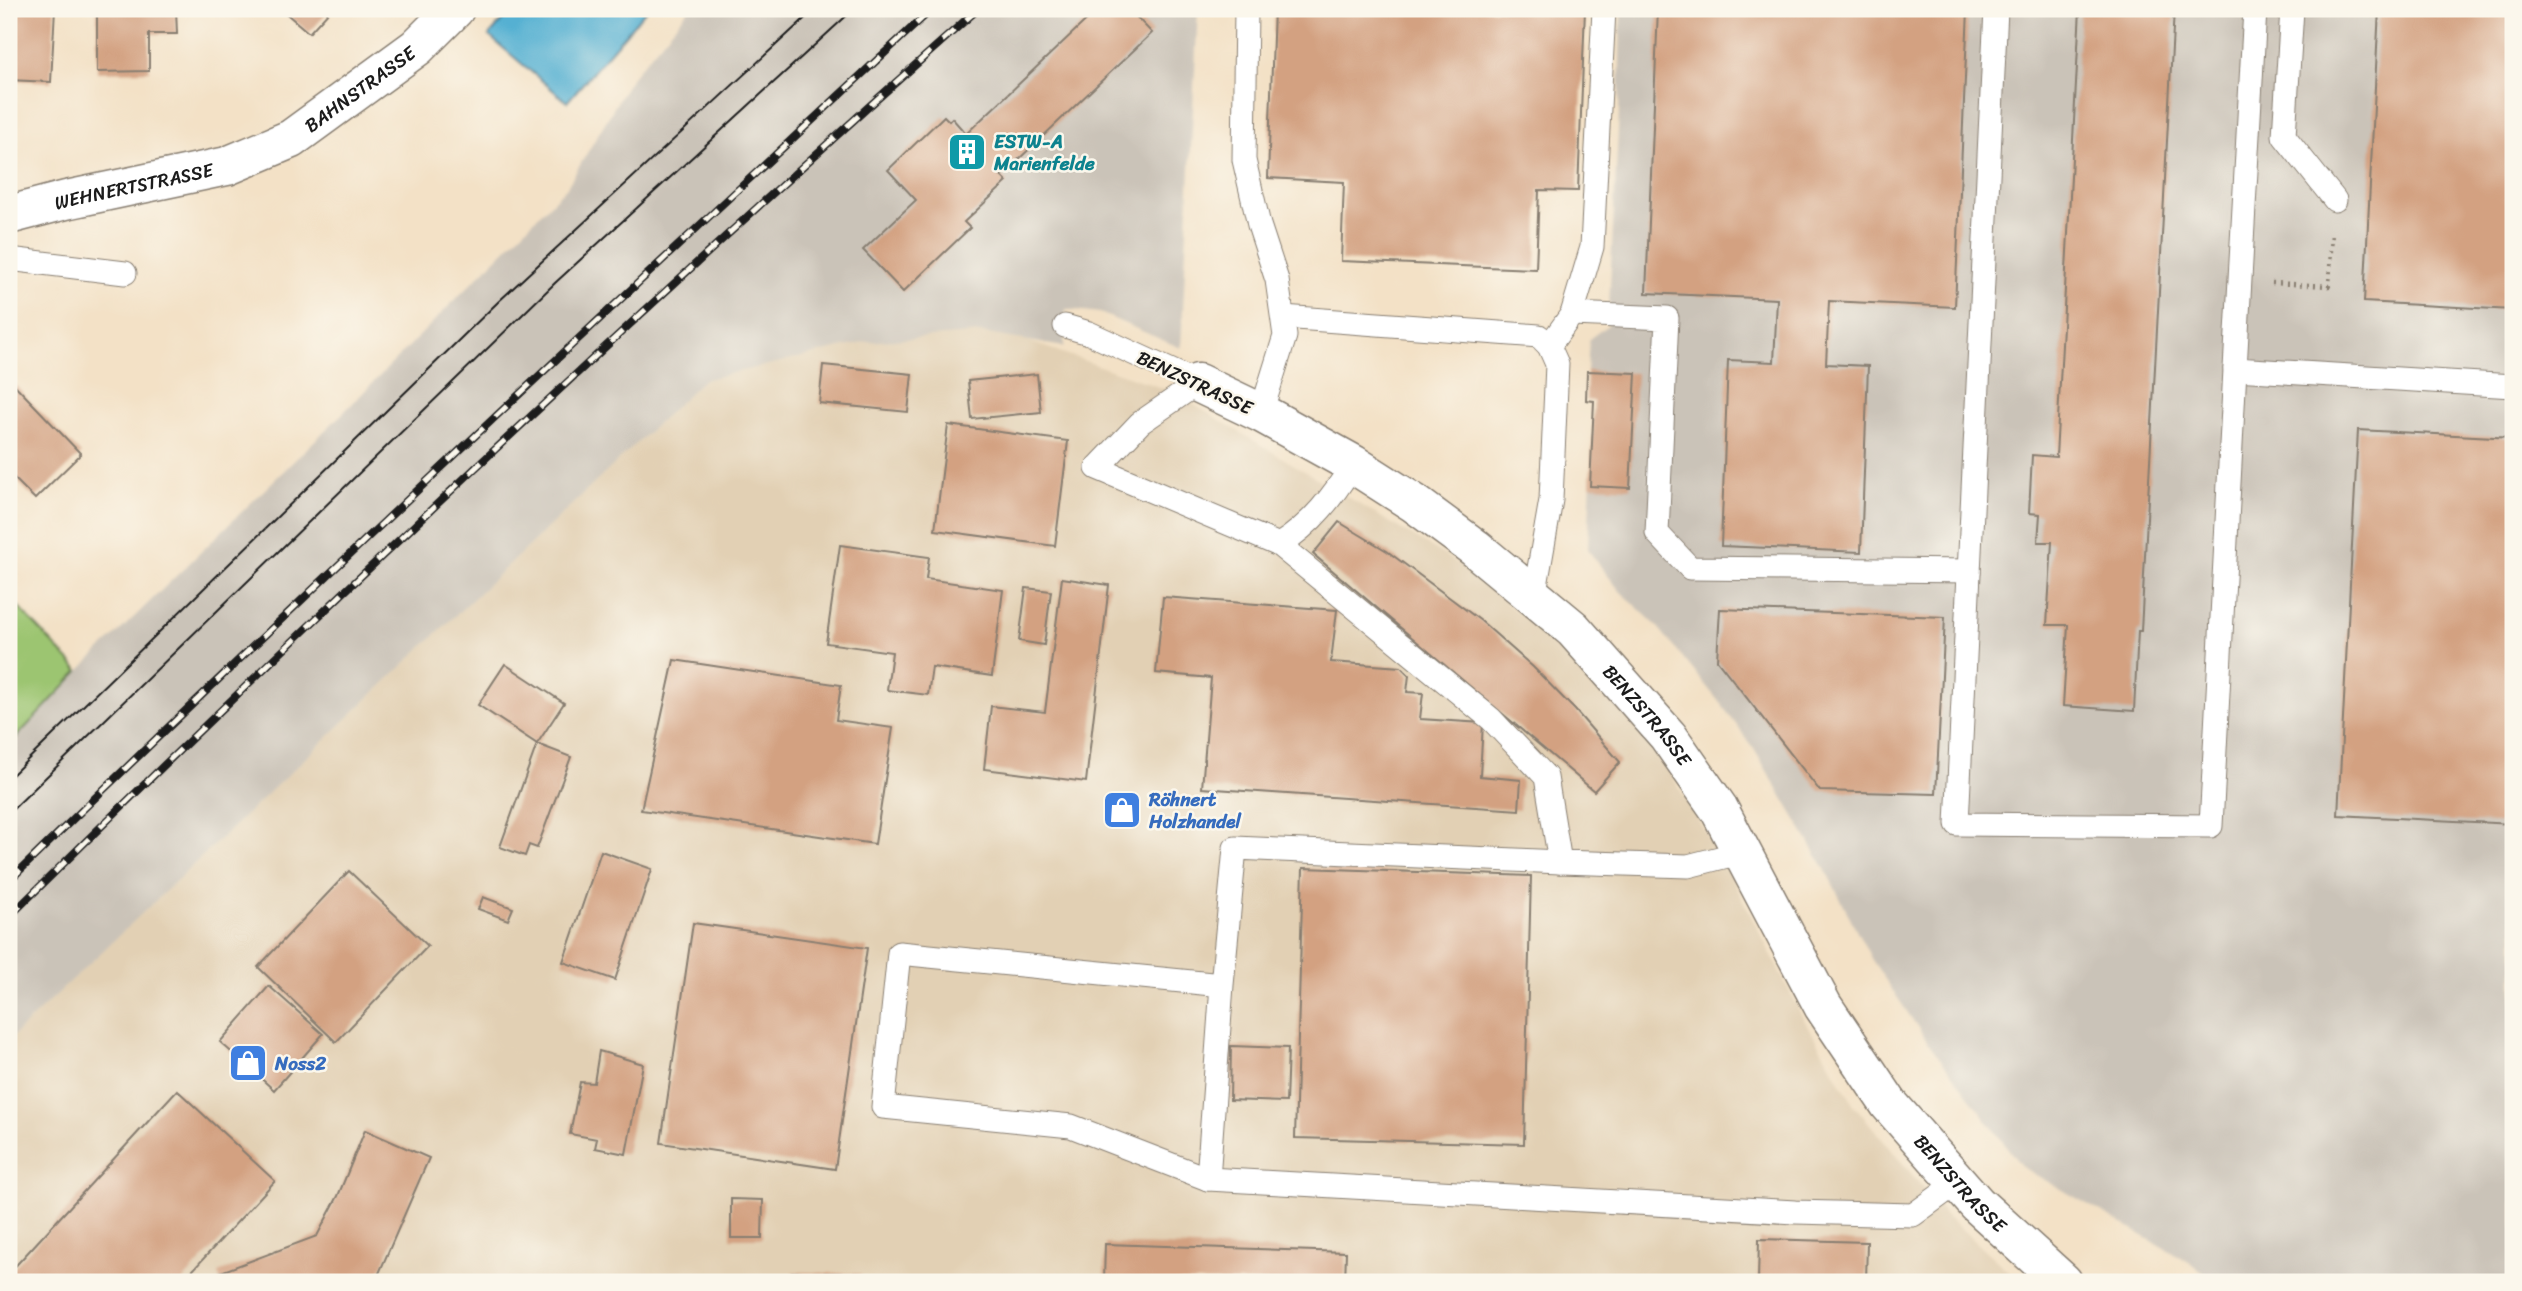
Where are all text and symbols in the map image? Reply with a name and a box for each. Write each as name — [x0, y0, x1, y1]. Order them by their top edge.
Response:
street label: BAHNSTRASSE — [297, 36, 424, 141]
place label: ESTW-A Marienfelde — [993, 125, 1095, 180]
building icon: ESTW-A Marienfelde — [946, 131, 988, 173]
street label: WEHNERTSTRASSE — [51, 153, 218, 219]
street label: BENZSTRASSE — [1131, 341, 1260, 424]
street label: BENZSTRASSE — [1594, 657, 1701, 774]
place label: Röhnert Holzhandel — [1148, 783, 1241, 838]
shop icon: Röhnert Holzhandel — [1101, 789, 1143, 831]
shop icon: Noss2 — [227, 1042, 269, 1084]
place label: Noss2 — [274, 1047, 326, 1080]
street label: BENZSTRASSE — [1905, 1127, 2015, 1242]

